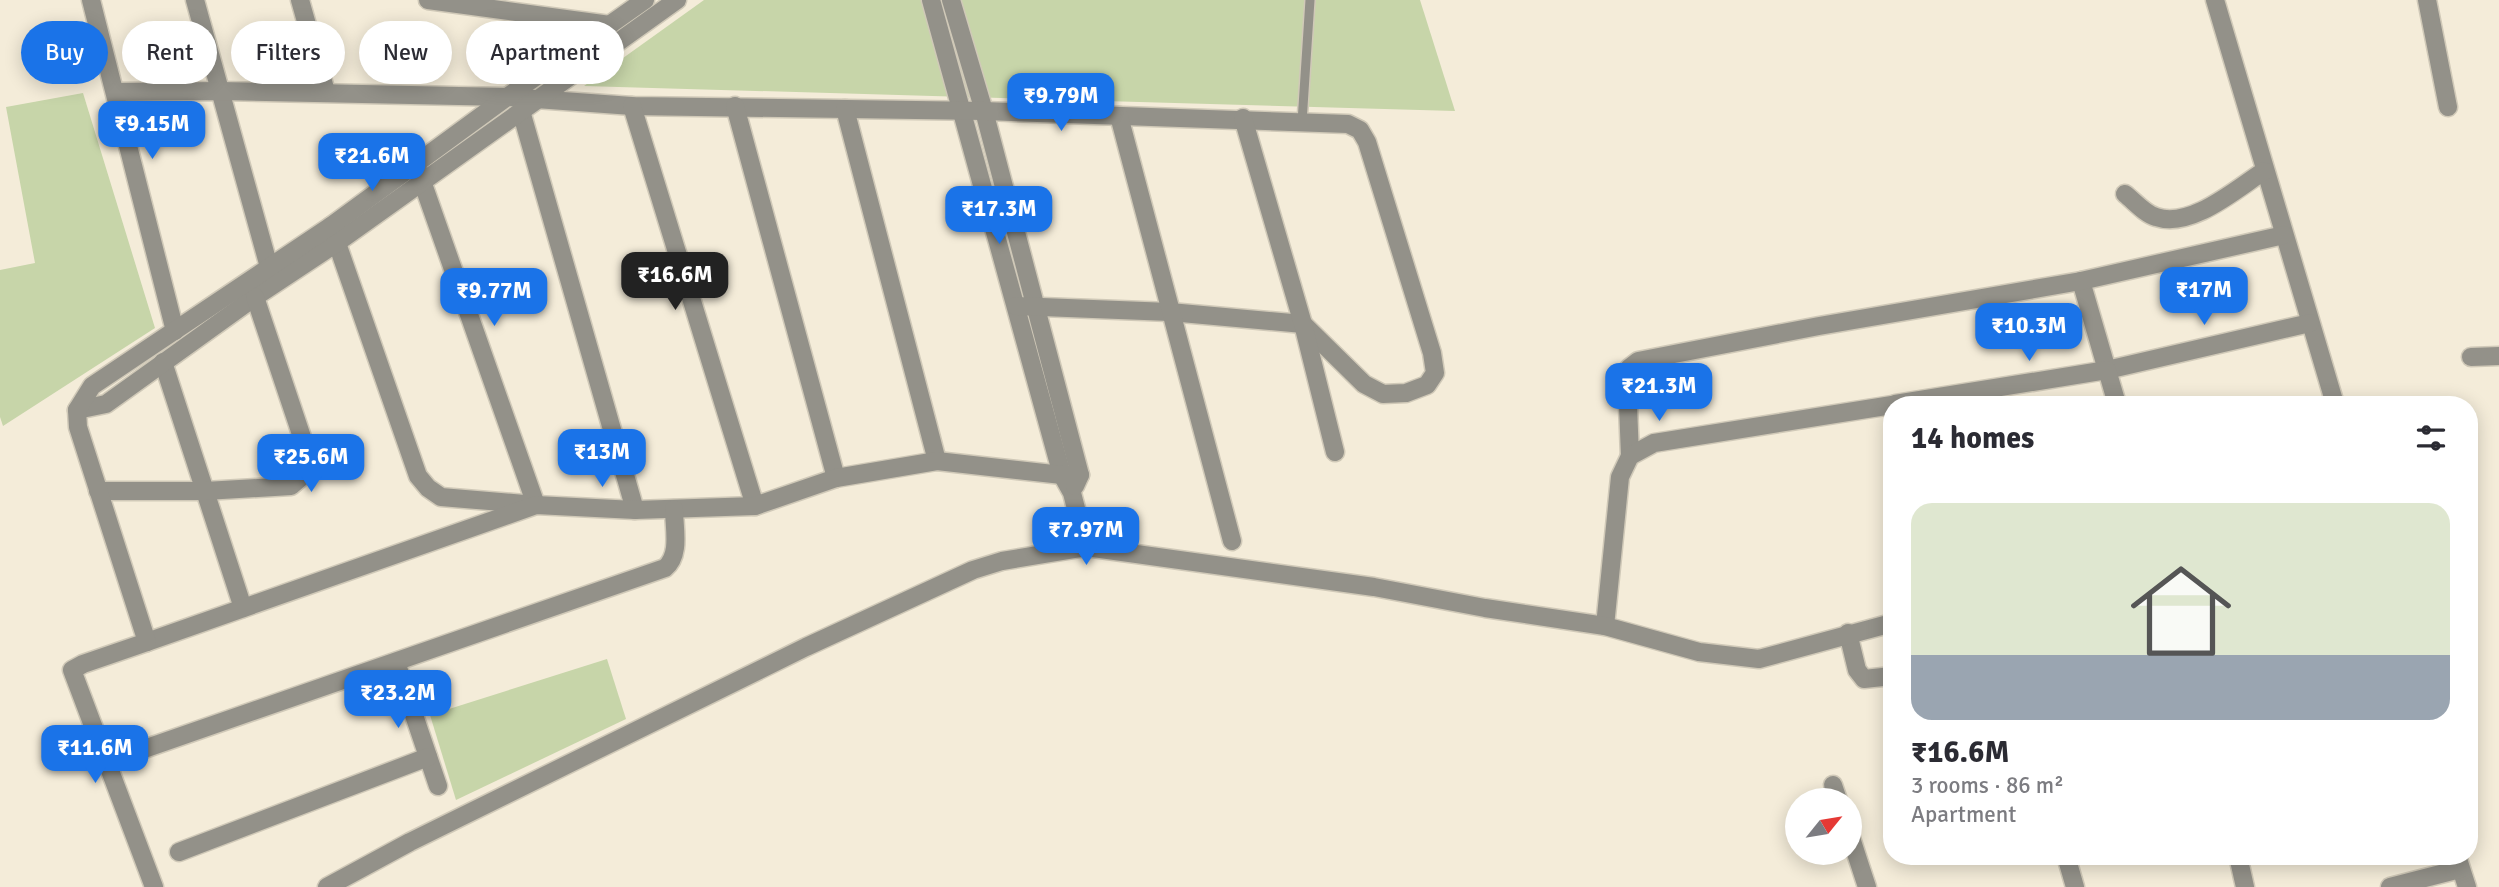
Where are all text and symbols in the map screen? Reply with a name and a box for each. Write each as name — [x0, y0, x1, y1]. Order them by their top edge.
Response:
chip: Buy — [21, 21, 108, 84]
chip: Rent — [122, 21, 217, 84]
chip: Filters — [231, 21, 345, 84]
chip: New — [359, 21, 452, 84]
chip: Apartment — [466, 21, 624, 84]
pin: ₹9.79M — [1004, 74, 1118, 133]
text: ₹9.79M — [1023, 81, 1099, 110]
pin: ₹9.15M — [95, 102, 209, 161]
text: ₹9.15M — [114, 109, 190, 138]
pin: ₹21.6M — [315, 134, 429, 193]
text: ₹21.6M — [334, 141, 410, 170]
pin: ₹17.3M — [942, 187, 1056, 246]
text: ₹17.3M — [961, 194, 1037, 223]
pin: ₹16.6M — [618, 252, 732, 312]
text: ₹16.6M — [637, 260, 713, 289]
pin: ₹9.77M — [437, 268, 551, 328]
pin: ₹17M — [2163, 268, 2245, 327]
text: ₹17M — [2176, 275, 2232, 304]
text: ₹9.77M — [456, 276, 532, 305]
pin: ₹10.3M — [1972, 304, 2086, 363]
text: ₹10.3M — [1991, 311, 2067, 340]
pin: ₹21.3M — [1602, 364, 1716, 423]
text: ₹21.3M — [1621, 371, 1697, 400]
icon: filters — [2412, 419, 2450, 457]
text: 14 homes — [1911, 420, 2034, 457]
pin: ₹13M — [561, 430, 643, 489]
pin: ₹25.6M — [254, 434, 368, 494]
text: ₹13M — [574, 437, 630, 466]
text: ₹25.6M — [273, 442, 349, 471]
pin: ₹7.97M — [1029, 508, 1143, 567]
text: ₹7.97M — [1048, 515, 1124, 544]
icon: home — [2118, 548, 2244, 674]
pin: ₹23.2M — [341, 670, 455, 730]
text: ₹23.2M — [360, 678, 436, 707]
pin: ₹11.6M — [38, 726, 152, 785]
text: ₹11.6M — [57, 733, 133, 762]
text: ₹16.6M — [1911, 734, 2009, 771]
text: 3 rooms · 86 m² — [1911, 771, 2064, 800]
north arrow — [1785, 788, 1862, 864]
map controls — [1785, 788, 1862, 865]
text: Apartment — [1911, 800, 2016, 829]

